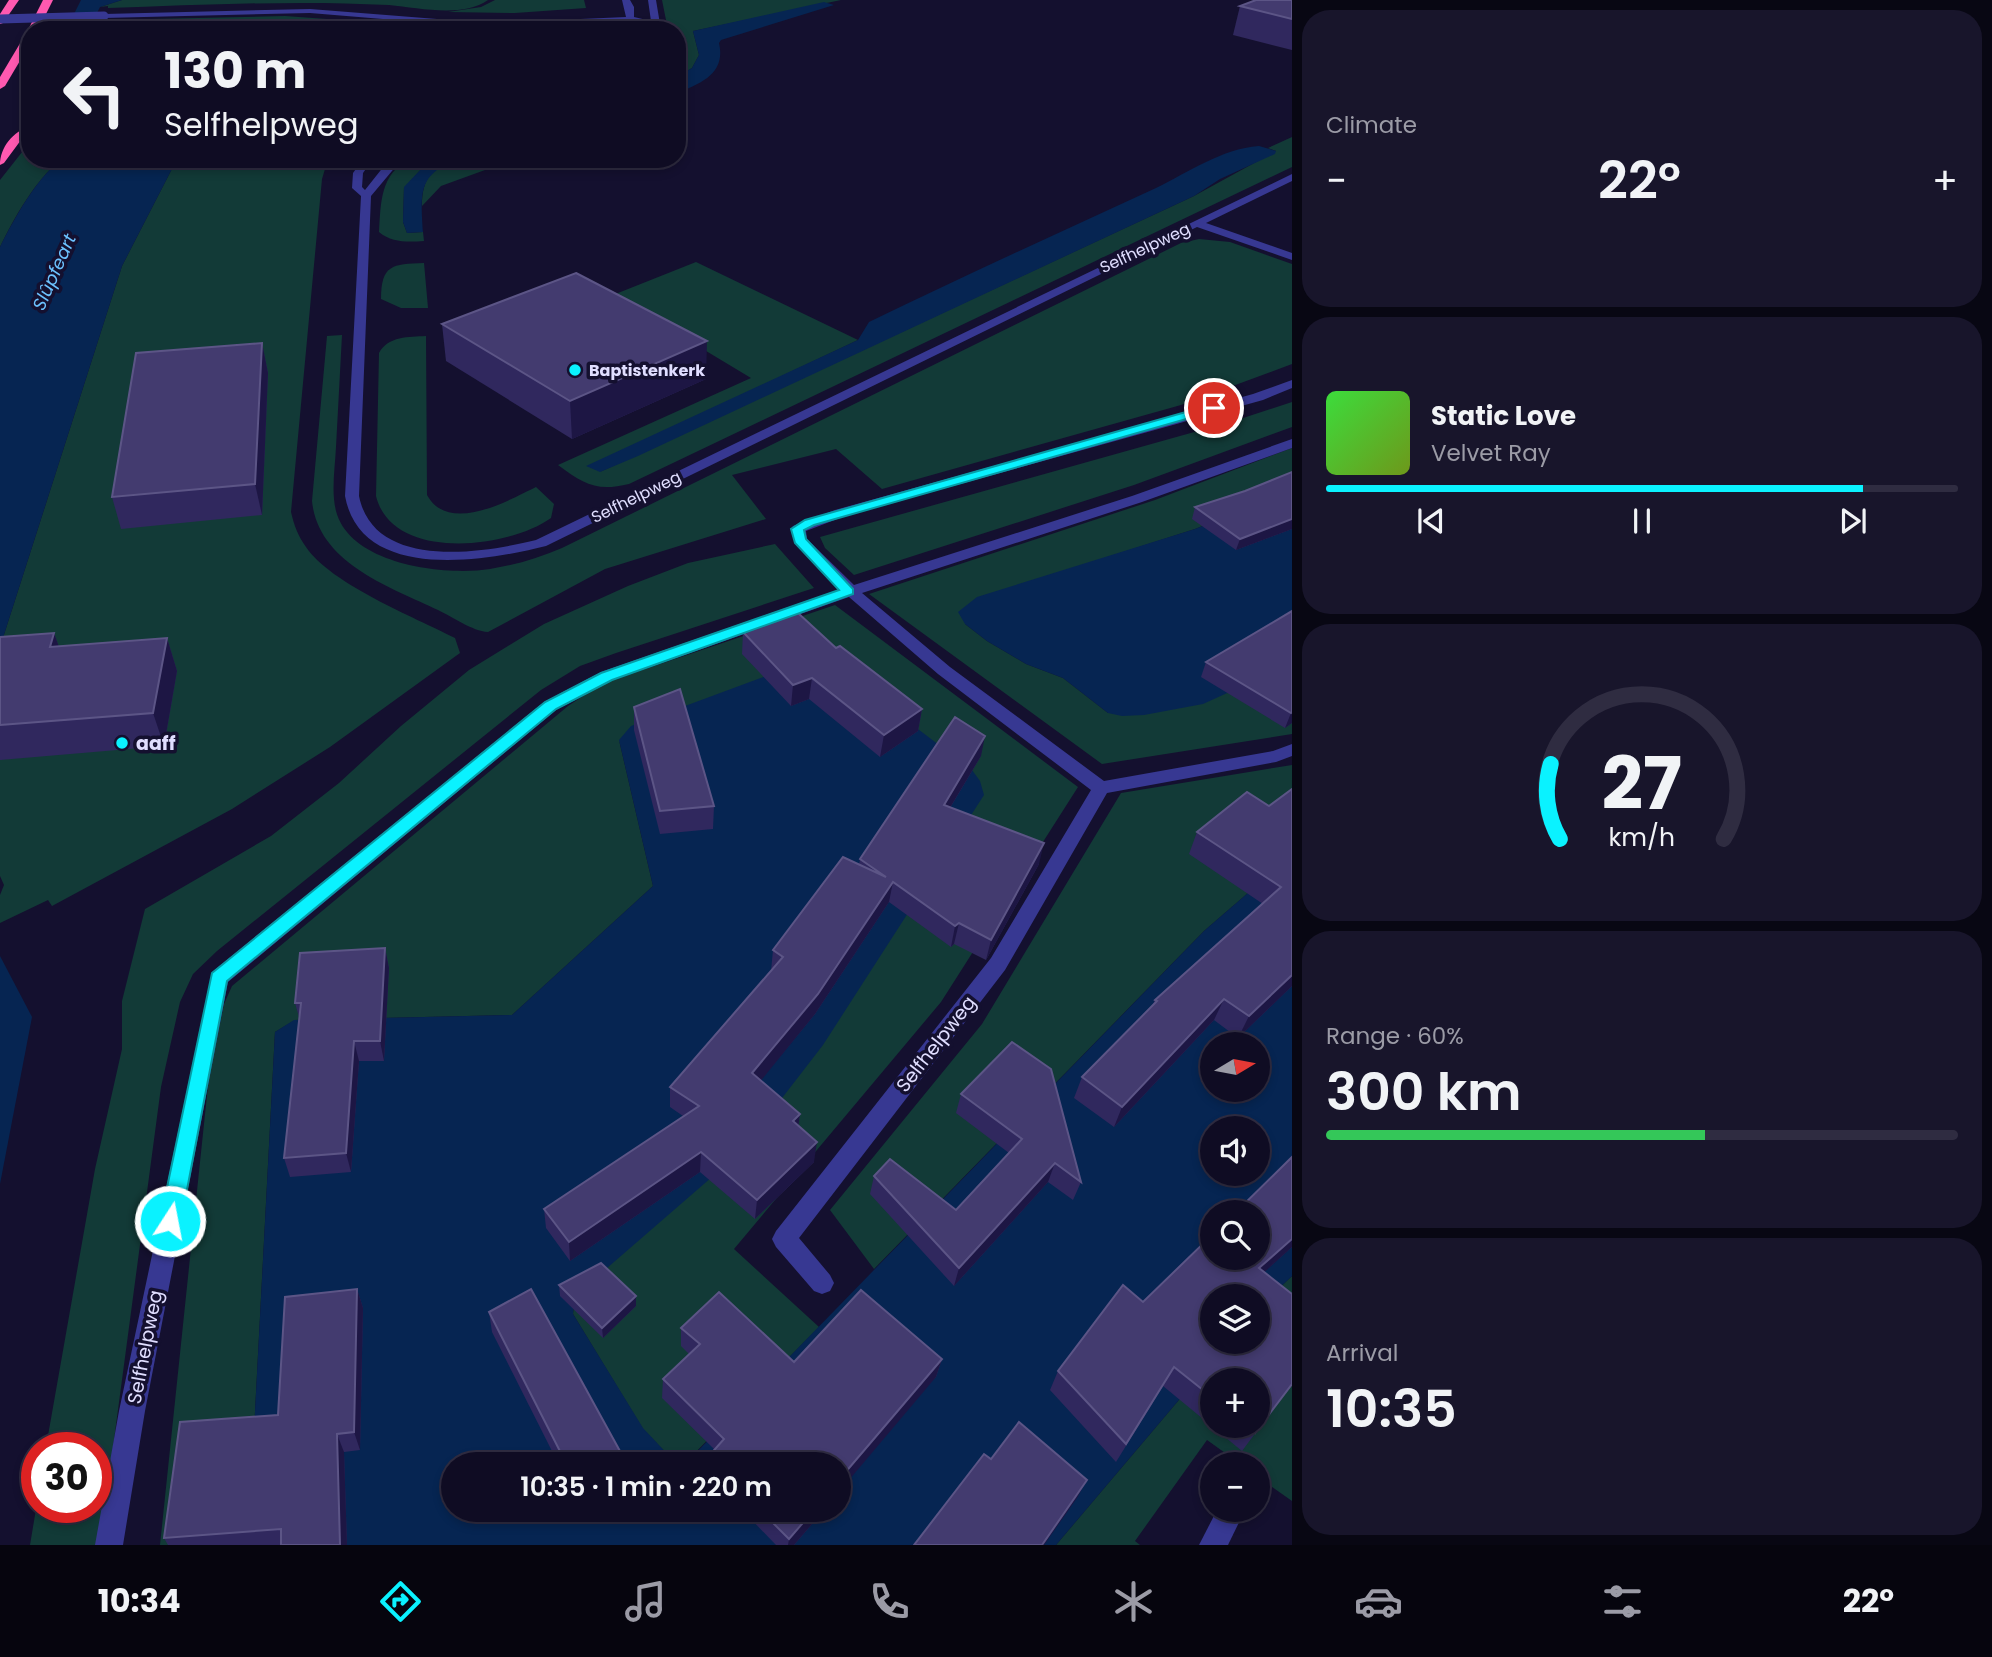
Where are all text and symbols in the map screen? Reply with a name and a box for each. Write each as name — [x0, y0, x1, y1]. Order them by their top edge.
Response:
text: 130 m — [164, 37, 306, 105]
icon: left — [49, 49, 140, 140]
text: Selfhelpweg — [164, 102, 359, 147]
text: Climate — [1326, 109, 1417, 141]
text: 22° — [1598, 144, 1681, 217]
text: − — [1326, 154, 1347, 207]
text: + — [1932, 154, 1958, 207]
street label: Selfhelpweg — [1096, 217, 1194, 279]
water label: Slûpfeart — [26, 229, 82, 314]
place label: Baptistenkerk — [589, 359, 705, 382]
marker: Baptistenkerk — [567, 362, 583, 378]
pin — [1184, 378, 1244, 438]
icon: arrive — [1195, 389, 1233, 427]
text: Static Love — [1431, 398, 1576, 434]
text: Velvet Ray — [1431, 437, 1551, 469]
street label: Selfhelpweg — [587, 465, 685, 529]
icon: previous — [1412, 502, 1450, 540]
icon: pause — [1623, 502, 1661, 540]
icon: next — [1834, 502, 1872, 540]
place label: aaff — [136, 730, 176, 757]
text: 27 — [1602, 733, 1682, 834]
marker: aaff — [114, 735, 130, 751]
text: km/h — [1609, 819, 1675, 854]
street label: Selfhelpweg — [890, 990, 982, 1098]
text: Range · 60% — [1326, 1020, 1464, 1052]
north arrow — [1200, 1032, 1270, 1102]
map controls — [1200, 1032, 1270, 1522]
text: 300 km — [1326, 1055, 1522, 1128]
button: sound — [1200, 1116, 1270, 1186]
position arrow — [133, 1184, 207, 1258]
button: search — [1200, 1200, 1270, 1270]
button: layers — [1200, 1284, 1270, 1354]
street label: Selfhelpweg — [121, 1288, 169, 1406]
text: Arrival — [1326, 1337, 1398, 1369]
button: + — [1200, 1368, 1270, 1438]
text: 10:35 — [1326, 1372, 1457, 1445]
speed limit sign: 30 — [21, 1432, 112, 1523]
button: − — [1200, 1452, 1270, 1522]
text: 10:35 · 1 min · 220 m — [520, 1469, 772, 1505]
icon: directions — [376, 1577, 425, 1626]
icon: music — [621, 1577, 670, 1626]
icon: phone — [865, 1577, 914, 1626]
icon: climate — [1109, 1577, 1158, 1626]
icon: car — [1354, 1577, 1403, 1626]
icon: filters — [1598, 1577, 1647, 1626]
text: 10:34 — [98, 1578, 181, 1623]
text: 22° — [1843, 1578, 1894, 1623]

